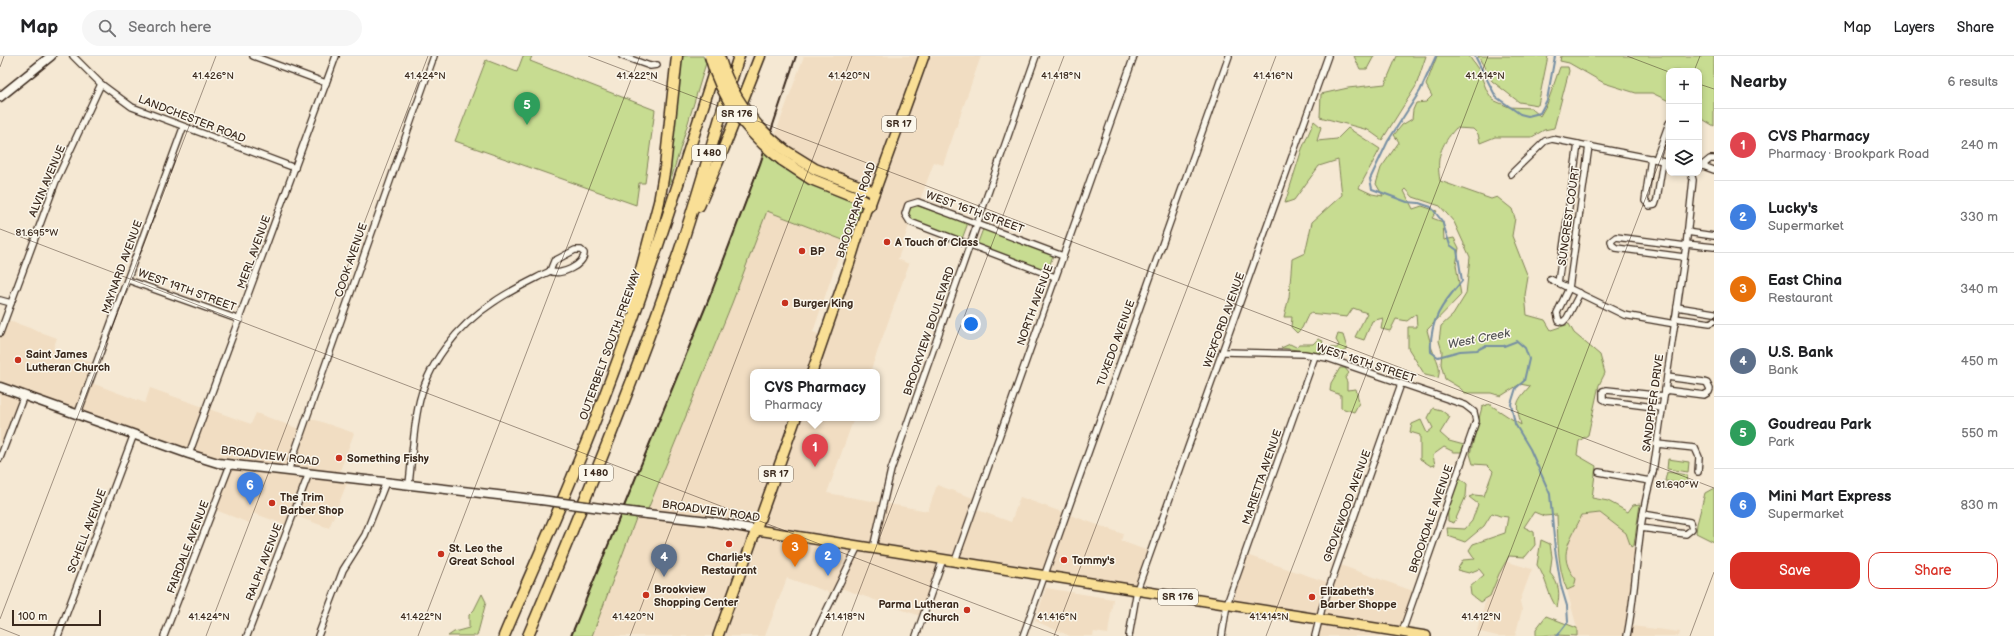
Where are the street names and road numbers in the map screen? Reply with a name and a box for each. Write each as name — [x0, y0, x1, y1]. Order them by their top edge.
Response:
street label: LANDCHESTER ROAD — [136, 92, 248, 146]
road number: SR 176 — [717, 106, 757, 122]
road number: SR 17 — [882, 116, 916, 132]
street label: ALVIN AVENUE — [26, 143, 68, 219]
road number: I 480 — [692, 145, 726, 161]
street label: BROOKPARK ROAD — [833, 160, 879, 260]
street label: SUNCREST COURT — [1556, 165, 1582, 267]
street label: WEST 16TH STREET — [924, 188, 1026, 236]
street label: MERL AVENUE — [235, 213, 273, 291]
street label: MAYNARD AVENUE — [99, 218, 145, 316]
street label: COOK AVENUE — [332, 221, 370, 299]
street label: NORTH AVENUE — [1014, 263, 1056, 347]
street label: BROOKVIEW BOULEVARD — [901, 265, 957, 397]
street label: WEST 19TH STREET — [136, 266, 238, 314]
street label: OUTERBELT SOUTH FREEWAY — [577, 268, 643, 422]
street label: WEXFORD AVENUE — [1201, 270, 1247, 370]
street label: TUXEDO AVENUE — [1094, 298, 1138, 388]
street label: WEST 16TH STREET — [1315, 341, 1418, 385]
street label: SANDPIPER DRIVE — [1640, 353, 1666, 453]
street label: MARIETTA AVENUE — [1240, 428, 1284, 526]
street label: BROADVIEW ROAD — [220, 444, 320, 468]
street label: GROVEWOOD AVENUE — [1321, 448, 1373, 564]
street label: BROOKDALE AVENUE — [1406, 463, 1456, 575]
road number: I 480 — [579, 465, 613, 481]
road number: SR 17 — [759, 466, 793, 482]
street label: SCHELL AVENUE — [65, 487, 109, 575]
street label: BROADVIEW ROAD — [661, 498, 761, 524]
street label: FAIRDALE AVENUE — [164, 499, 212, 595]
street label: RALPH AVENUE — [243, 521, 285, 603]
road number: SR 176 — [1158, 589, 1198, 605]

